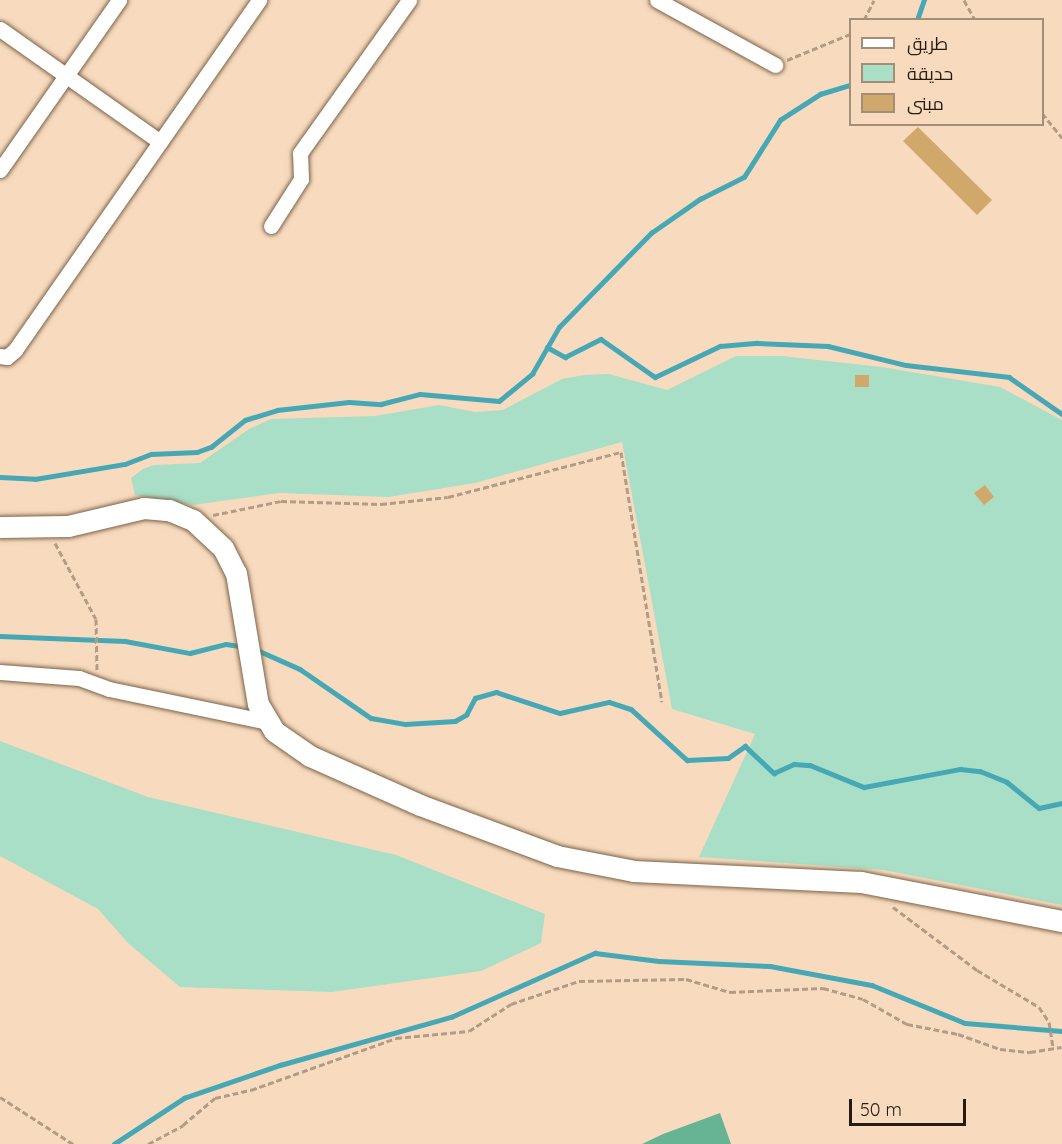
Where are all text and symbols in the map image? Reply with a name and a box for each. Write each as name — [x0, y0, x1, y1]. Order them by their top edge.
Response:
legend — [849, 18, 1044, 126]
text: طريق — [907, 32, 948, 55]
text: حديقة — [907, 62, 953, 85]
text: مبنى — [907, 92, 944, 115]
scale bar — [852, 1087, 969, 1125]
text: 50 m — [860, 1098, 902, 1121]

